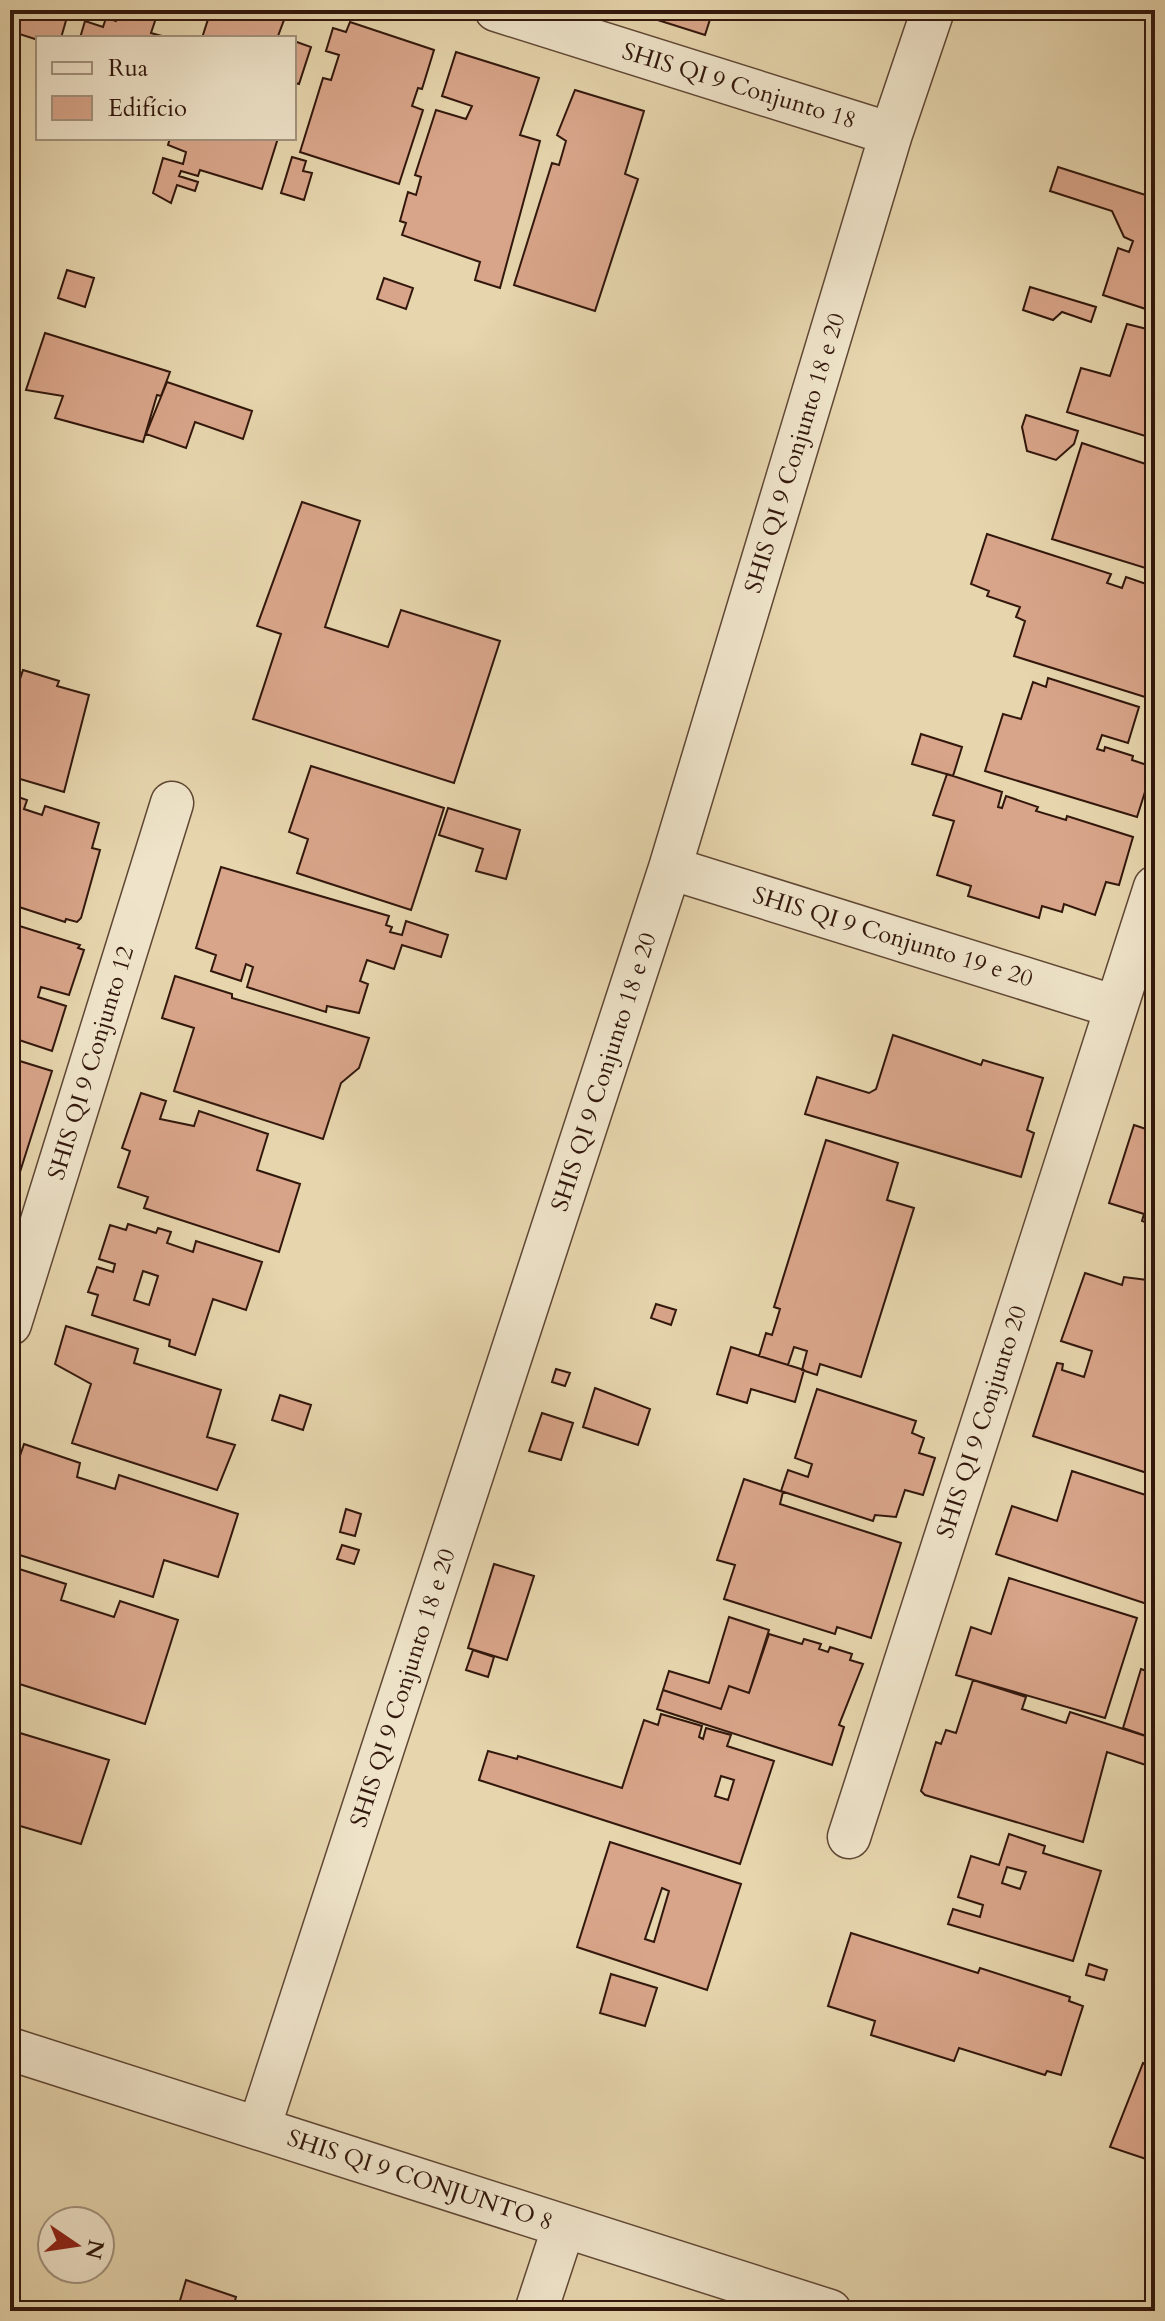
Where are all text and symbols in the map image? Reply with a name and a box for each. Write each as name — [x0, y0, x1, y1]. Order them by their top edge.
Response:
street label: SHIS QI 9 Conjunto 18 — [618, 35, 860, 137]
legend — [36, 36, 296, 140]
text: Rua — [108, 52, 149, 85]
text: Edifício — [108, 92, 187, 125]
street label: SHIS QI 9 Conjunto 18 e 20 — [737, 309, 853, 597]
street label: SHIS QI 9 Conjunto 19 e 20 — [749, 879, 1037, 995]
street label: SHIS QI 9 Conjunto 18 e 20 — [543, 928, 665, 1216]
street label: SHIS QI 9 Conjunto 12 — [40, 942, 142, 1184]
street label: SHIS QI 9 Conjunto 20 — [929, 1301, 1035, 1543]
street label: SHIS QI 9 Conjunto 18 e 20 — [342, 1544, 464, 1832]
street label: SHIS QI 9 CONJUNTO 8 — [283, 2121, 557, 2239]
north arrow — [36, 2205, 116, 2285]
text: N — [78, 2237, 111, 2262]

